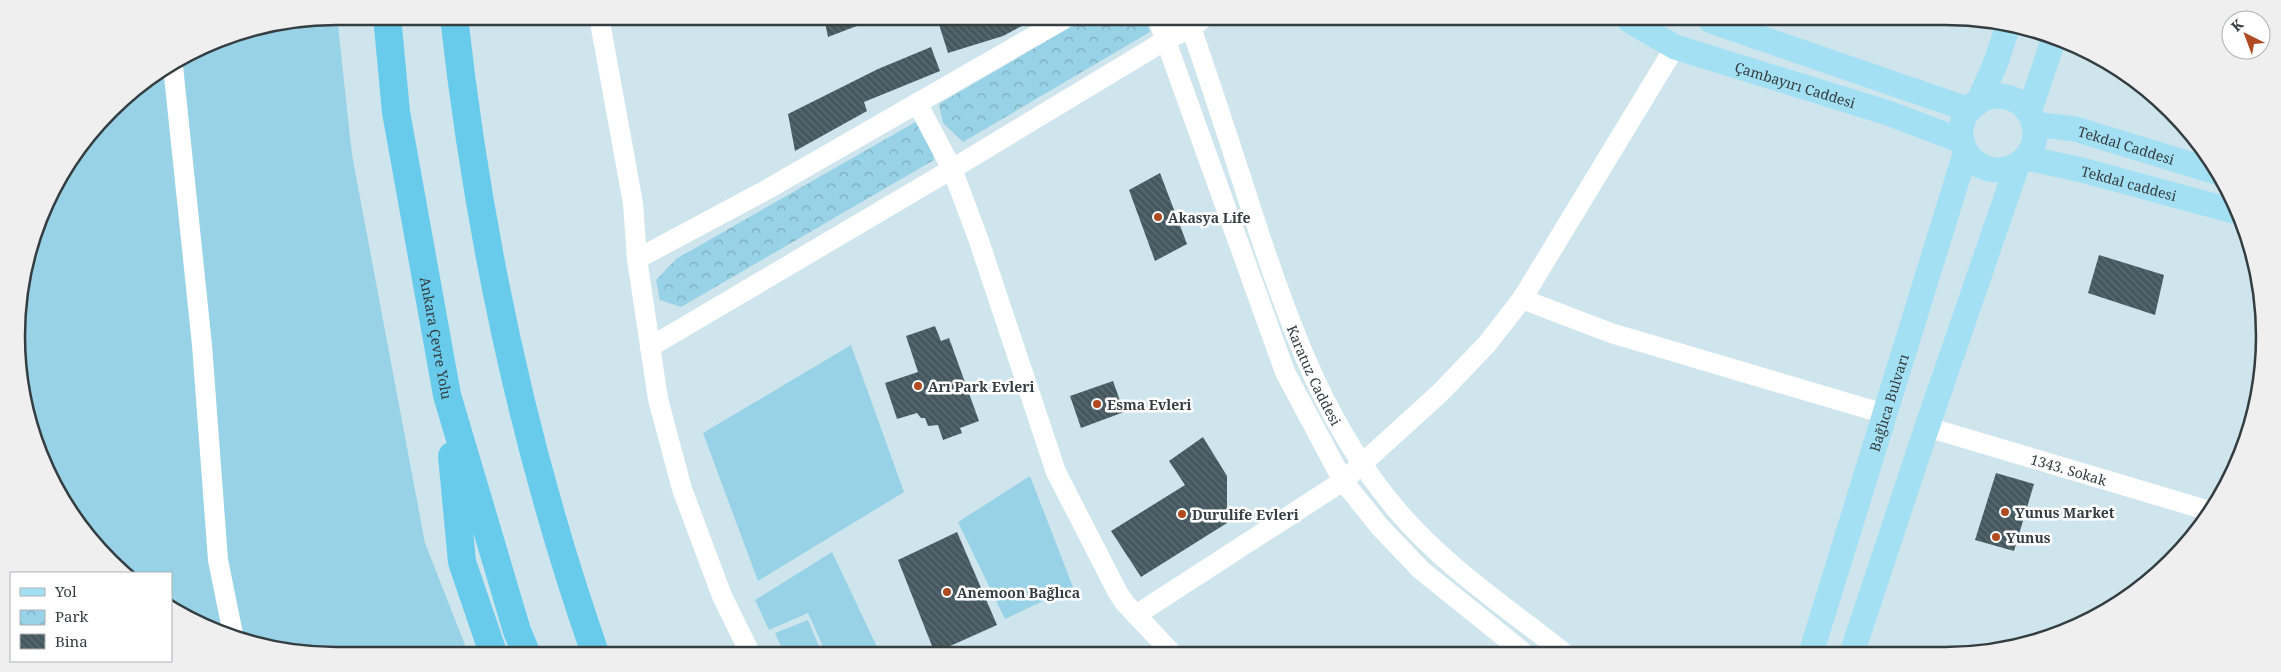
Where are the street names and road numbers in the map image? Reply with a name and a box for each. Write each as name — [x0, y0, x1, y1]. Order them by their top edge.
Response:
street label: Çambayırı Caddesi — [1733, 57, 1858, 112]
street label: Tekdal Caddesi — [2076, 121, 2177, 168]
street label: Tekdal caddesi — [2079, 161, 2179, 205]
street label: Ankara Çevre Yolu — [416, 275, 457, 401]
street label: Karatuz Caddesi — [1283, 322, 1346, 429]
street label: Bağlıca Bulvarı — [1864, 351, 1912, 454]
street label: 1343. Sokak — [2029, 449, 2110, 490]

